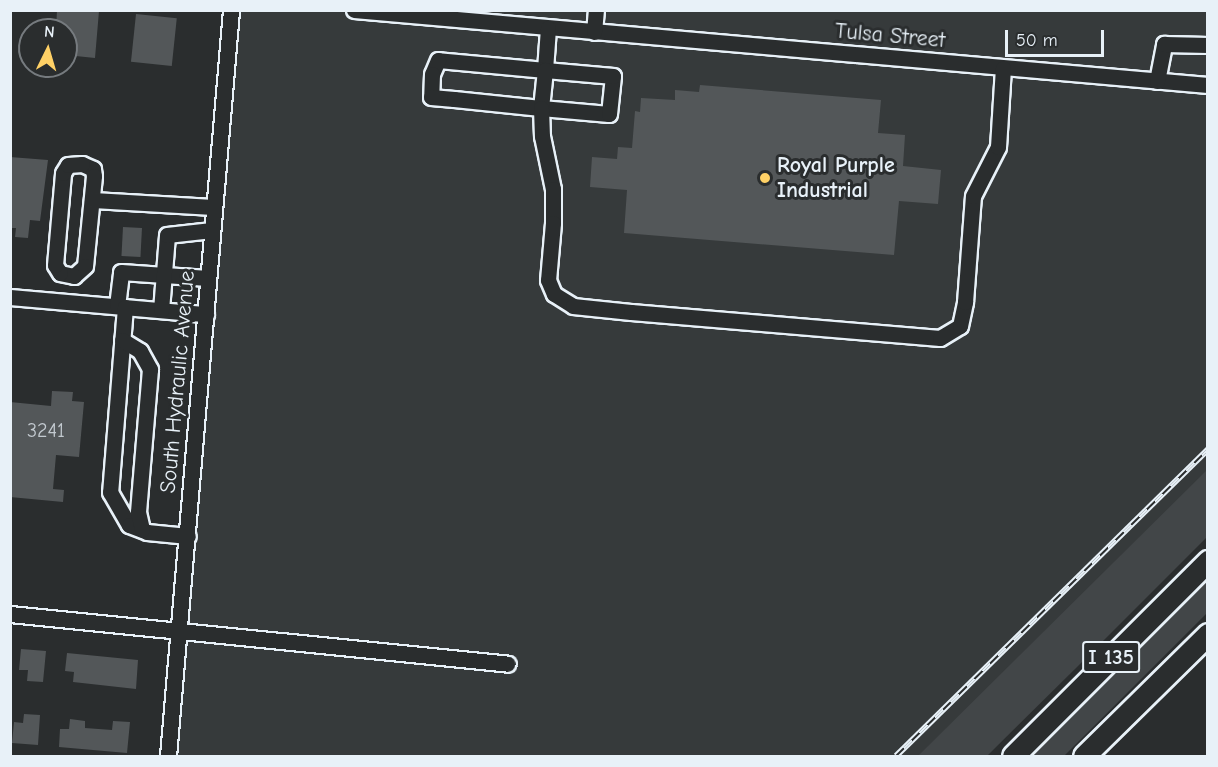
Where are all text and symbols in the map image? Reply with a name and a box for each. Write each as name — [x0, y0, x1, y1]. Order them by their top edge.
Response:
north arrow — [18, 18, 78, 78]
street label: Tulsa Street — [834, 18, 946, 54]
scale bar — [1008, 18, 1107, 56]
text: N — [43, 23, 55, 41]
text: 50 m — [1016, 30, 1058, 51]
place label: Royal Purple Industrial — [777, 152, 895, 204]
marker: Royal Purple Industrial — [758, 171, 772, 185]
street label: South Hydraulic Avenue — [155, 270, 201, 494]
house number: 3241 — [27, 418, 65, 442]
road number: I 135 — [1081, 639, 1141, 675]

